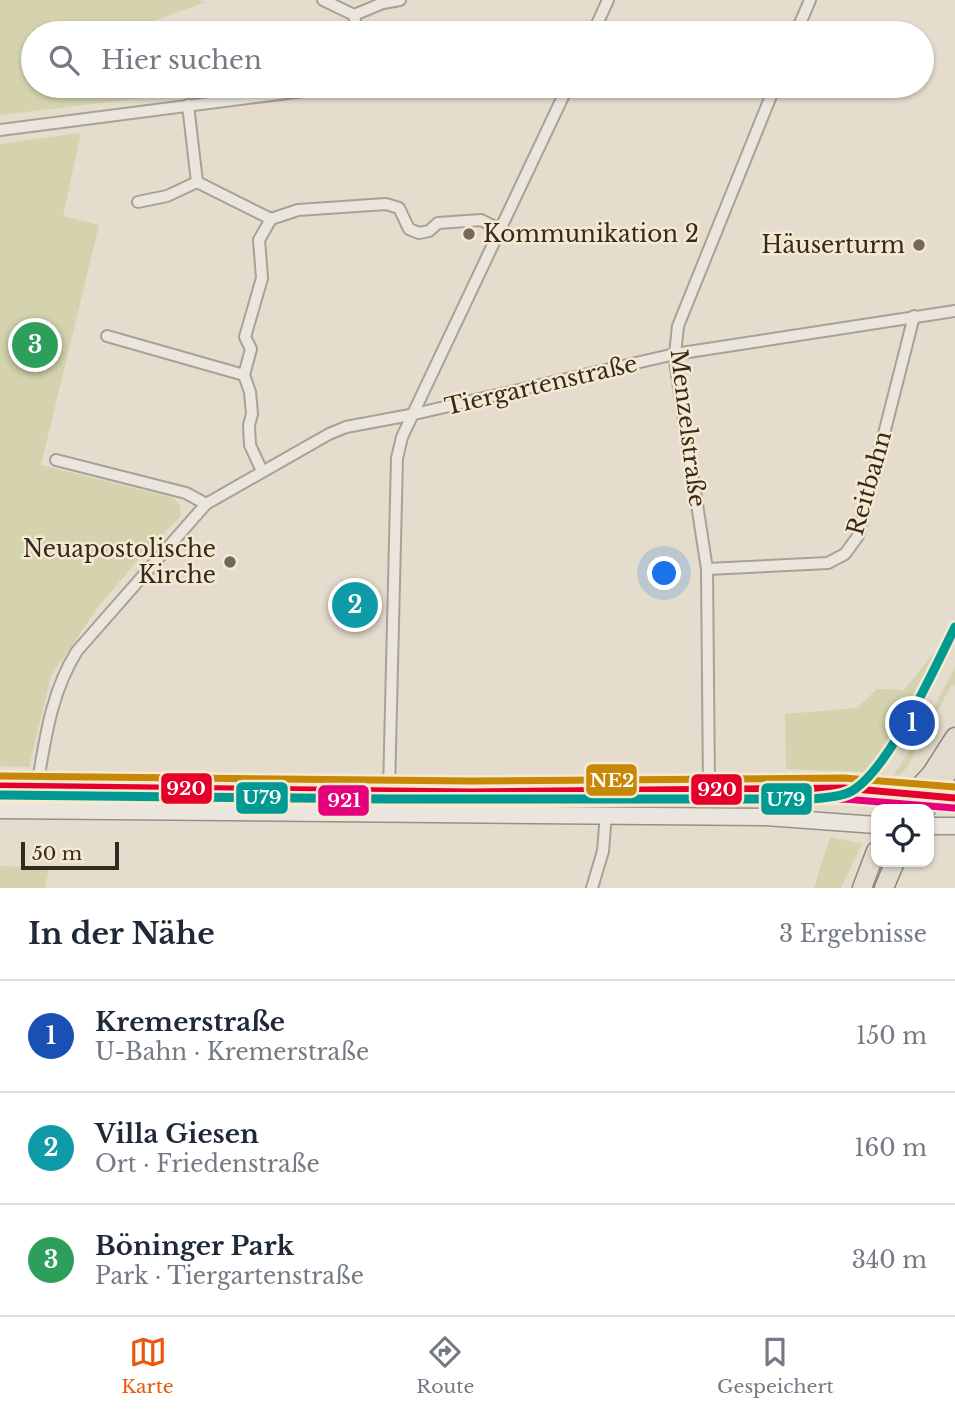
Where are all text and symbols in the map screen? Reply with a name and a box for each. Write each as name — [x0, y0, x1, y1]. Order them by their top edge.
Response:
search box — [21, 21, 934, 98]
icon: search — [45, 41, 83, 79]
text: Hier suchen — [101, 44, 262, 76]
place label: Kommunikation 2 — [483, 220, 699, 248]
marker: Kommunikation 2 — [461, 226, 477, 242]
place label: Häuserturm — [761, 231, 905, 259]
marker: Häuserturm — [911, 237, 927, 253]
pin: 3 — [12, 319, 58, 371]
street label: Menzelstraße — [664, 348, 712, 508]
street label: Tiergartenstraße — [442, 349, 640, 421]
street label: Reitbahn — [841, 428, 897, 538]
place label: Neuapostolische Kirche — [23, 535, 216, 589]
marker: Neuapostolische Kirche — [222, 554, 238, 570]
your location — [647, 556, 681, 590]
pin: 2 — [332, 579, 378, 631]
pin: 1 — [889, 697, 935, 749]
line badge: NE2 — [585, 763, 638, 797]
text: NE2 — [590, 769, 634, 792]
line badge: 920 — [160, 772, 213, 805]
line badge: 920 — [690, 773, 743, 806]
text: 920 — [166, 777, 206, 800]
text: 920 — [697, 778, 737, 801]
line badge: U79 — [235, 781, 289, 815]
line badge: U79 — [760, 782, 813, 816]
line badge: 921 — [317, 784, 370, 817]
text: U79 — [242, 786, 282, 809]
text: U79 — [766, 788, 806, 811]
text: 921 — [327, 789, 361, 812]
map controls — [871, 804, 934, 867]
button: locate — [871, 804, 934, 867]
scale bar — [21, 839, 119, 871]
text: 50 m — [32, 842, 82, 865]
text: In der Nähe — [28, 915, 215, 952]
text: 3 Ergebnisse — [779, 920, 927, 948]
text: Kremerstraße — [95, 1006, 285, 1038]
text: 1 — [46, 1022, 56, 1050]
text: 150 m — [856, 1022, 927, 1050]
text: U-Bahn · Kremerstraße — [95, 1038, 369, 1066]
text: Villa Giesen — [95, 1118, 259, 1150]
text: 2 — [44, 1134, 58, 1162]
text: 160 m — [854, 1134, 927, 1162]
text: Ort · Friedenstraße — [95, 1150, 320, 1178]
text: Böninger Park — [95, 1230, 294, 1262]
text: 3 — [44, 1246, 58, 1274]
text: 340 m — [852, 1246, 927, 1274]
text: Park · Tiergartenstraße — [95, 1262, 364, 1290]
tab: Karte — [121, 1333, 174, 1398]
tab: Route — [416, 1333, 474, 1398]
tab: Gespeichert — [717, 1333, 834, 1398]

